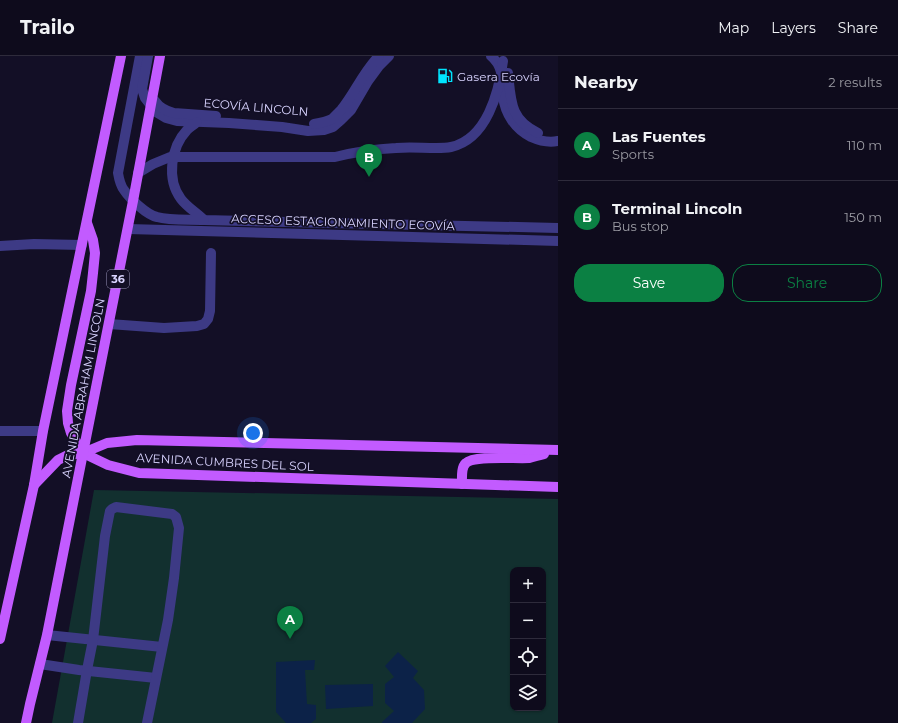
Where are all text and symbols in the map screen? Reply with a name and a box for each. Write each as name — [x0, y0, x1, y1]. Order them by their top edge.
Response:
text: Trailo — [20, 16, 75, 39]
text: Map — [718, 19, 749, 37]
text: Layers — [771, 19, 816, 37]
text: Share — [838, 19, 878, 37]
fuel station icon: Gasera Ecovía — [436, 67, 454, 85]
place label: Gasera Ecovía — [457, 69, 540, 84]
text: Nearby — [574, 72, 638, 92]
text: 2 results — [828, 74, 882, 90]
street label: ECOVÍA LINCOLN — [203, 95, 309, 119]
text: Las Fuentes — [612, 127, 706, 146]
text: A — [582, 137, 592, 153]
text: 110 m — [847, 137, 882, 153]
pin: B — [356, 144, 382, 177]
text: Sports — [612, 146, 654, 162]
text: Terminal Lincoln — [612, 199, 742, 218]
text: B — [582, 209, 592, 225]
text: 150 m — [844, 209, 882, 225]
street label: ACCESO ESTACIONAMIENTO ECOVÍA — [231, 211, 455, 233]
text: Bus stop — [612, 218, 669, 234]
button: Save — [574, 264, 724, 302]
button: Share — [732, 264, 882, 302]
road number: 36 — [107, 270, 129, 288]
street label: AVENIDA ABRAHAM LINCOLN — [58, 297, 108, 479]
your location — [243, 423, 263, 443]
street label: AVENIDA CUMBRES DEL SOL — [136, 450, 314, 474]
map controls — [510, 567, 546, 711]
button: + — [510, 567, 546, 603]
button: − — [510, 603, 546, 639]
pin: A — [277, 606, 303, 639]
button: locate — [510, 639, 546, 675]
button: layers — [510, 675, 546, 711]

